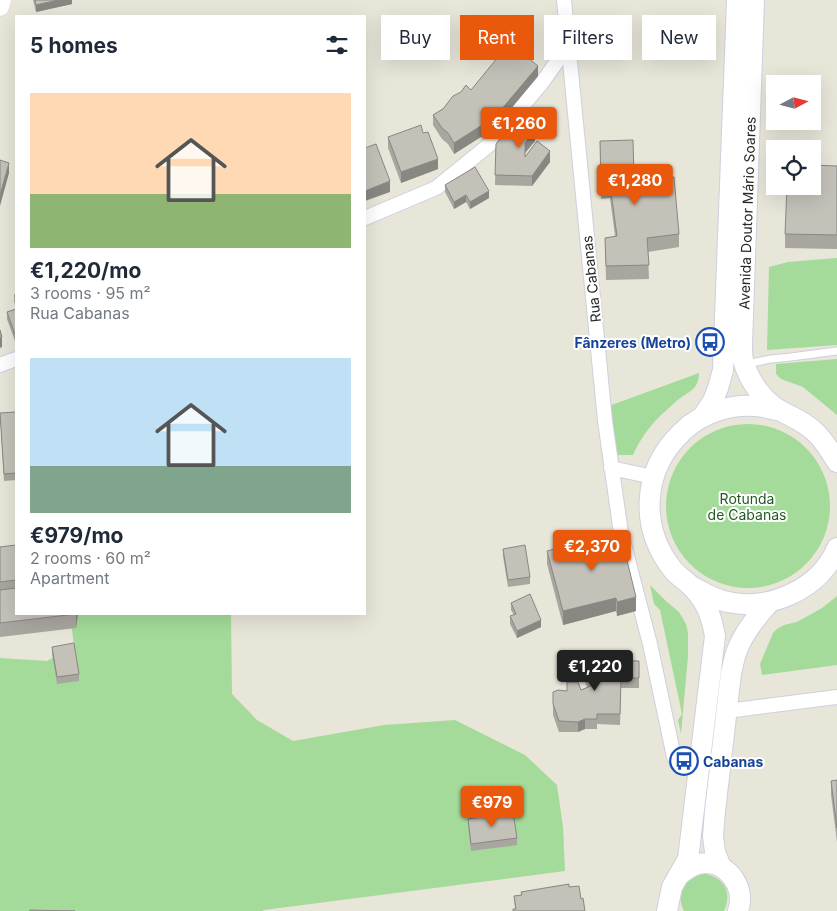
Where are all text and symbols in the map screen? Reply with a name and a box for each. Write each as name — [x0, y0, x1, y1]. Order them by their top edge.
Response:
chip: Buy — [381, 15, 450, 60]
chip: Rent — [460, 15, 534, 60]
chip: Filters — [544, 15, 632, 60]
chip: New — [642, 15, 716, 60]
icon: filters — [323, 31, 351, 59]
text: 5 homes — [30, 33, 118, 58]
north arrow — [766, 75, 821, 130]
map controls — [766, 75, 821, 195]
pin: €1,260 — [478, 106, 560, 149]
text: €1,260 — [492, 113, 546, 133]
street label: Avenida Doutor Mário Soares — [735, 116, 759, 310]
icon: home — [146, 125, 236, 215]
button: locate — [766, 140, 821, 195]
pin: €1,280 — [594, 164, 676, 206]
text: €1,280 — [608, 170, 662, 190]
street label: Rua Cabanas — [578, 235, 604, 323]
text: €1,220/mo — [30, 258, 141, 283]
text: 3 rooms · 95 m² — [30, 283, 151, 303]
text: Rua Cabanas — [30, 303, 130, 323]
bus stop icon: Fânzeres (Metro) — [695, 327, 725, 357]
place label: Fânzeres (Metro) — [574, 334, 691, 351]
icon: home — [146, 390, 236, 480]
park label: Rotunda de Cabanas — [708, 490, 786, 523]
text: €979/mo — [30, 523, 123, 548]
pin: €2,370 — [551, 530, 633, 572]
text: €2,370 — [564, 536, 620, 556]
text: 2 rooms · 60 m² — [30, 548, 151, 568]
text: Apartment — [30, 568, 110, 588]
pin: €1,220 — [554, 650, 636, 692]
text: €1,220 — [568, 656, 622, 676]
bus stop icon: Cabanas — [669, 746, 699, 776]
place label: Cabanas — [703, 753, 763, 770]
pin: €979 — [462, 786, 522, 828]
text: €979 — [472, 792, 512, 812]

